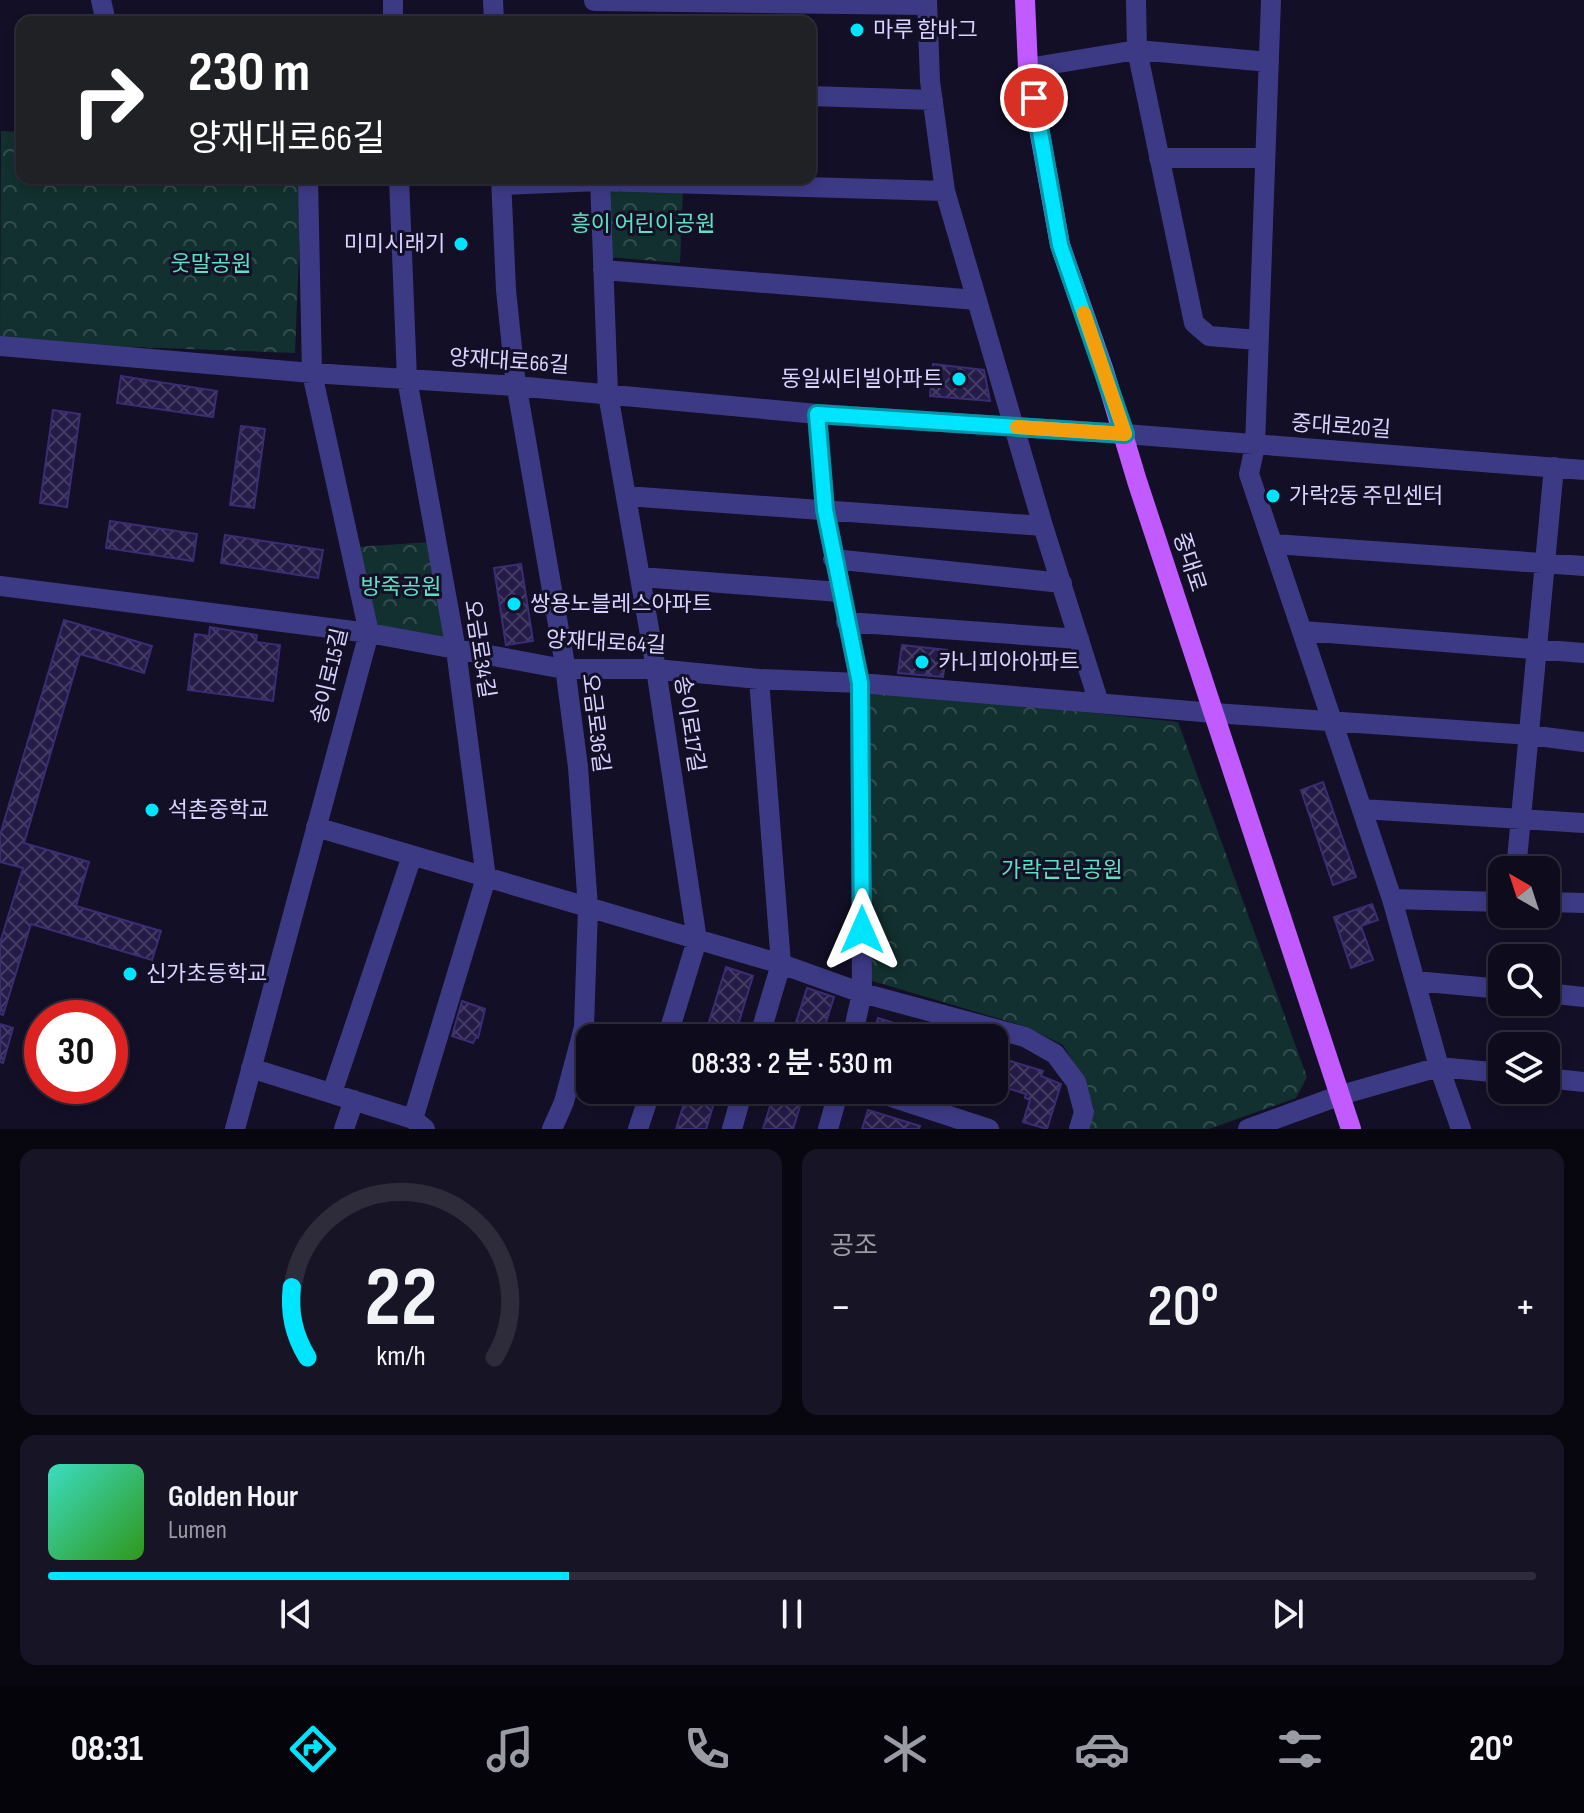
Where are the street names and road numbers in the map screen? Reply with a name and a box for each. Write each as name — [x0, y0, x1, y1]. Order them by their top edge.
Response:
street label: 양재대로66길 — [448, 344, 570, 380]
street label: 중대로20길 — [1290, 410, 1392, 444]
street label: 중대로 — [1167, 529, 1211, 595]
street label: 오금로34길 — [458, 598, 500, 700]
street label: 송이로15길 — [306, 625, 354, 727]
street label: 양재대로64길 — [545, 626, 667, 660]
street label: 오금로36길 — [576, 672, 614, 774]
street label: 송이로17길 — [668, 674, 710, 774]

